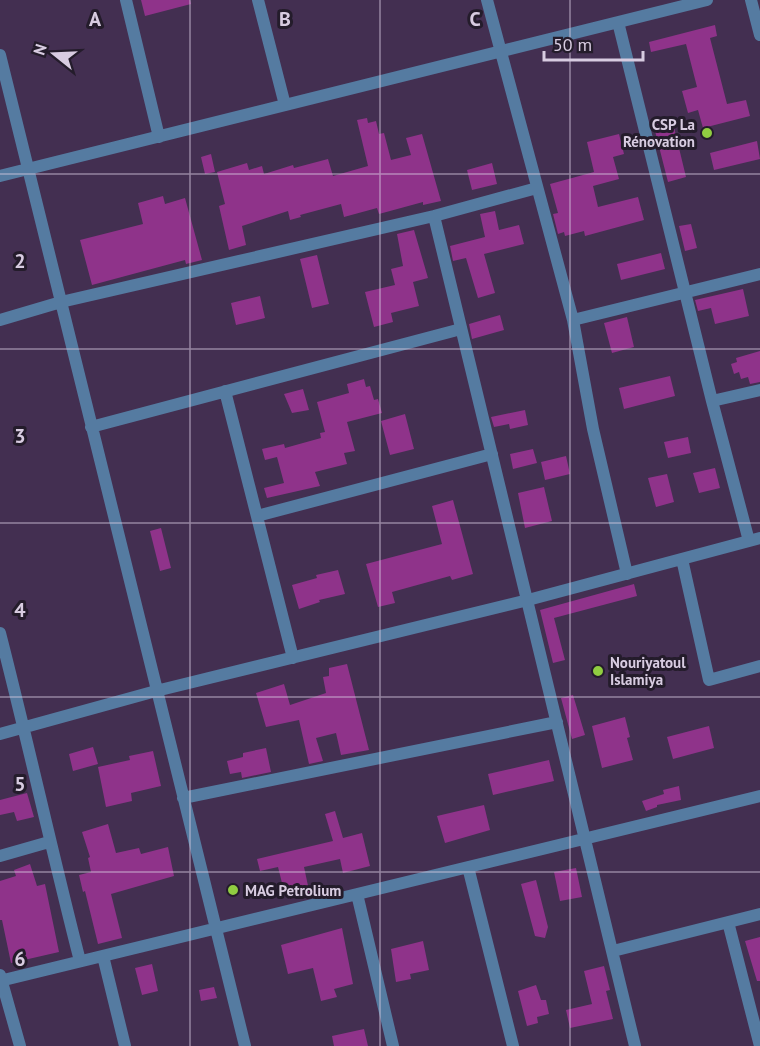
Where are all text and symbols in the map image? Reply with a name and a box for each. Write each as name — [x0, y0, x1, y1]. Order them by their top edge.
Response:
text: A — [89, 6, 102, 32]
text: B — [279, 6, 291, 32]
text: C — [469, 6, 481, 32]
north arrow — [24, 24, 84, 84]
scale bar — [544, 24, 643, 62]
text: 50 m — [553, 33, 592, 56]
text: N — [29, 41, 51, 57]
place label: CSP La Rénovation — [623, 115, 695, 151]
marker: CSP La Rénovation — [700, 126, 714, 140]
text: 2 — [14, 248, 26, 274]
text: 3 — [14, 423, 26, 449]
text: 4 — [14, 597, 26, 623]
place label: Nouriyatoul Islamiya — [610, 653, 686, 689]
marker: Nouriyatoul Islamiya — [591, 664, 605, 678]
text: 5 — [14, 771, 26, 797]
place label: MAG Petrolium — [245, 881, 341, 900]
marker: MAG Petrolium — [226, 883, 240, 897]
text: 6 — [14, 946, 26, 972]

